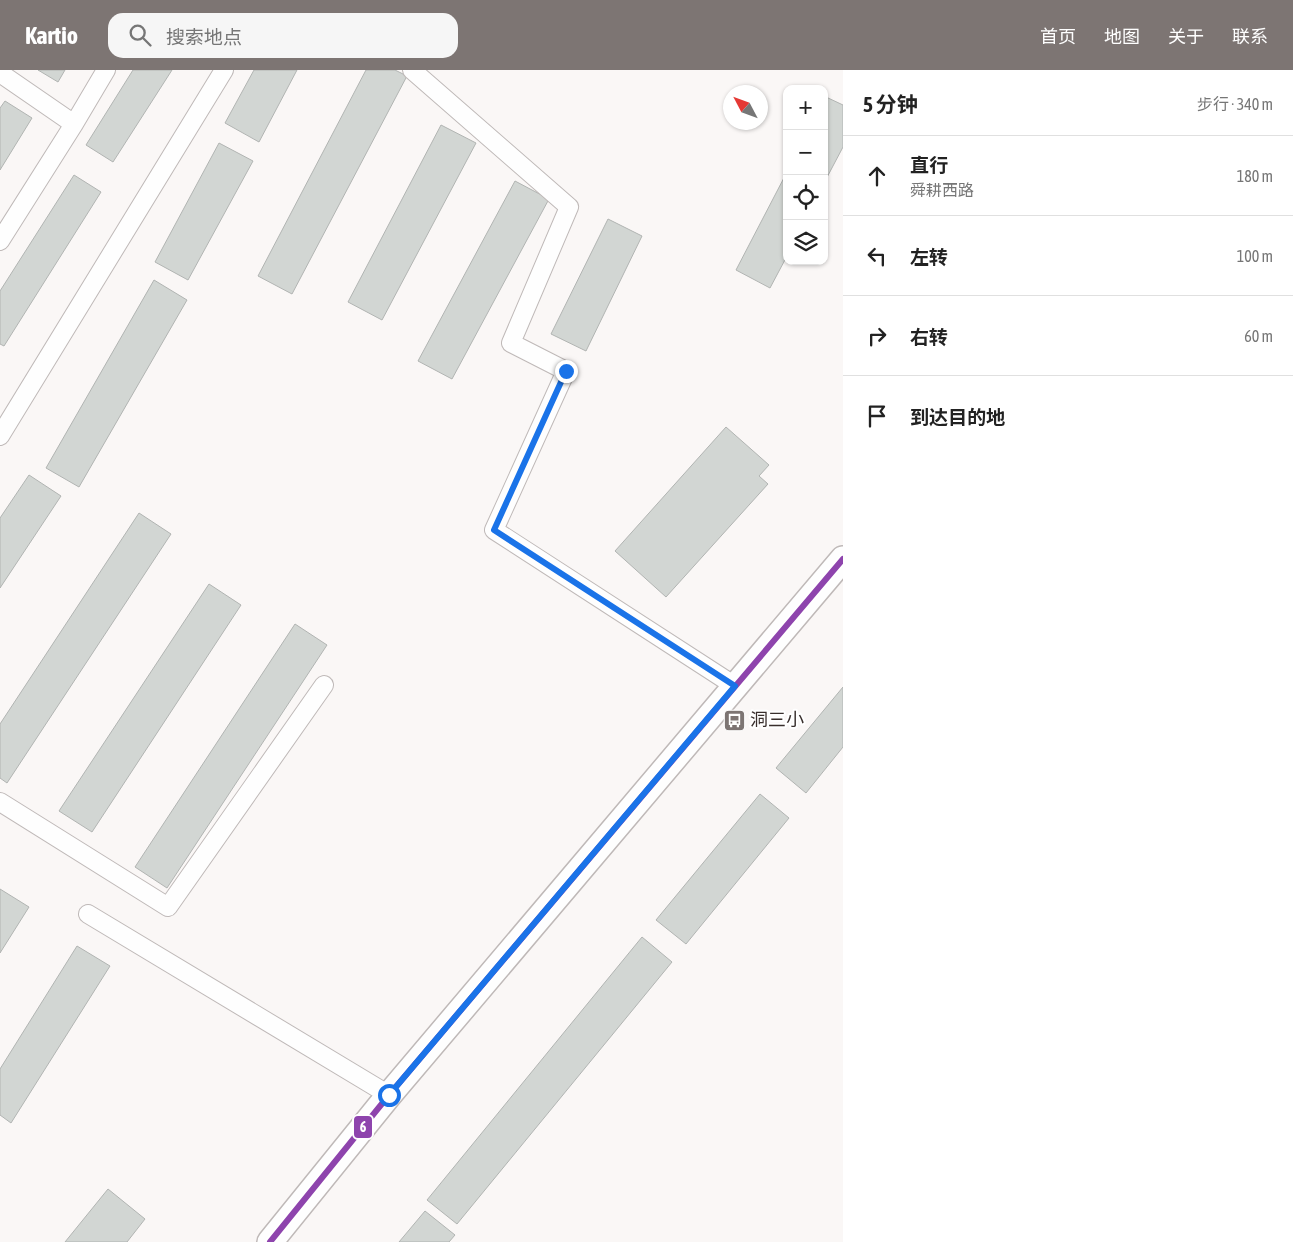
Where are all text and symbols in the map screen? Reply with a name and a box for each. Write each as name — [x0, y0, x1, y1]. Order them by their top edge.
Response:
search box — [108, 13, 458, 58]
icon: search — [126, 21, 154, 49]
text: Kartio — [25, 22, 78, 49]
text: 搜索地点 — [166, 26, 242, 48]
text: 首页 — [1040, 26, 1076, 47]
text: 地图 — [1104, 26, 1140, 47]
text: 关于 — [1168, 26, 1204, 47]
text: 联系 — [1232, 26, 1268, 47]
north arrow — [723, 85, 768, 130]
map controls — [783, 85, 828, 265]
button: + — [783, 85, 828, 130]
text: 5 分钟 — [863, 92, 918, 116]
text: 步行 · 340 m — [1197, 95, 1273, 113]
button: − — [783, 130, 828, 175]
text: 直行 — [910, 154, 948, 176]
icon: ahead — [863, 162, 891, 190]
text: 180 m — [1237, 167, 1273, 185]
button: locate — [783, 175, 828, 220]
text: 舜耕西路 — [910, 181, 974, 199]
button: layers — [783, 220, 828, 265]
icon: left — [863, 242, 891, 270]
text: 左转 — [910, 246, 948, 268]
text: 100 m — [1237, 247, 1273, 265]
icon: right — [863, 322, 891, 350]
text: 右转 — [910, 326, 948, 348]
text: 60 m — [1244, 327, 1273, 345]
route end — [555, 360, 578, 383]
icon: arrive — [863, 402, 891, 430]
text: 到达目的地 — [910, 406, 1005, 428]
bus stop icon: 洞三小 — [722, 708, 746, 732]
place label: 洞三小 — [750, 709, 804, 730]
route start — [378, 1084, 401, 1107]
line badge: 6 — [353, 1115, 373, 1139]
text: 6 — [360, 1119, 367, 1135]

